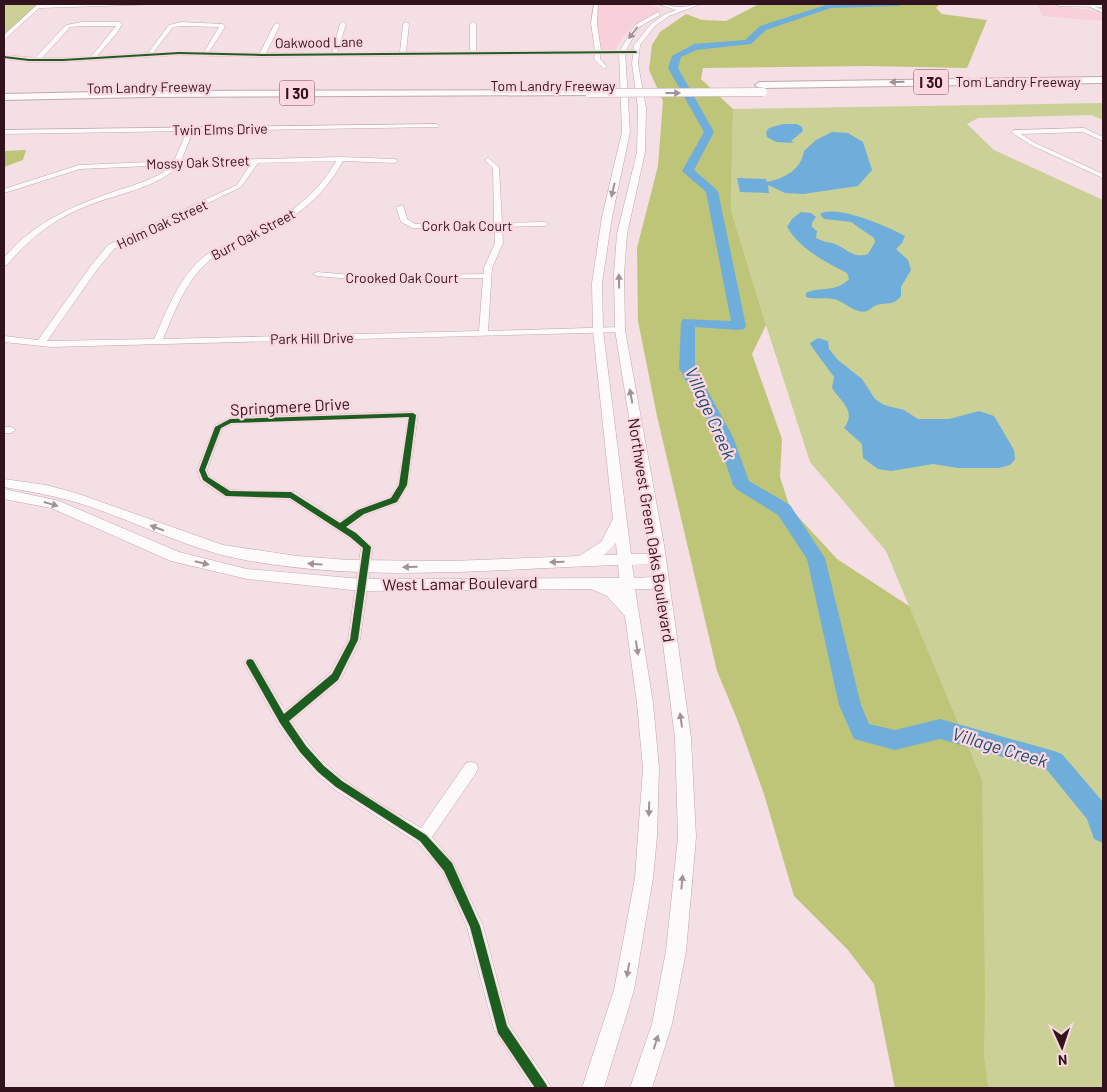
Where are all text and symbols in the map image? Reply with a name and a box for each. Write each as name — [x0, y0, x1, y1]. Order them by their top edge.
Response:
one-way arrow — [628, 26, 638, 40]
street label: Oakwood Lane — [275, 33, 363, 51]
road number: I 30 — [914, 70, 948, 94]
street label: Tom Landry Freeway — [956, 73, 1081, 90]
street label: Tom Landry Freeway — [86, 77, 212, 97]
street label: Tom Landry Freeway — [491, 77, 616, 94]
one-way arrow — [889, 78, 905, 86]
road number: I 30 — [280, 80, 314, 106]
one-way arrow — [665, 89, 681, 97]
street label: Twin Elms Drive — [172, 120, 268, 138]
street label: Mossy Oak Street — [146, 152, 250, 172]
one-way arrow — [609, 183, 617, 198]
street label: Holm Oak Street — [114, 196, 210, 252]
street label: Burr Oak Street — [208, 205, 298, 263]
street label: Cork Oak Court — [422, 217, 512, 234]
street label: Crooked Oak Court — [345, 269, 459, 286]
one-way arrow — [615, 273, 623, 289]
street label: Park Hill Drive — [270, 329, 354, 347]
water label: Village Creek — [681, 363, 741, 463]
one-way arrow — [627, 388, 635, 404]
street label: Springmere Drive — [230, 393, 350, 419]
street label: Northwest Green Oaks Boulevard — [625, 416, 679, 644]
one-way arrow — [44, 500, 59, 508]
one-way arrow — [150, 524, 165, 532]
one-way arrow — [549, 558, 565, 566]
one-way arrow — [195, 559, 210, 567]
one-way arrow — [307, 560, 323, 568]
one-way arrow — [402, 563, 418, 571]
street label: West Lamar Boulevard — [382, 572, 538, 594]
one-way arrow — [633, 640, 641, 656]
one-way arrow — [676, 712, 684, 728]
water label: Village Creek — [950, 722, 1051, 772]
one-way arrow — [645, 802, 653, 818]
one-way arrow — [679, 874, 687, 890]
one-way arrow — [623, 963, 631, 979]
north arrow — [1037, 1022, 1087, 1072]
one-way arrow — [652, 1034, 660, 1049]
text: N — [1058, 1052, 1068, 1069]

